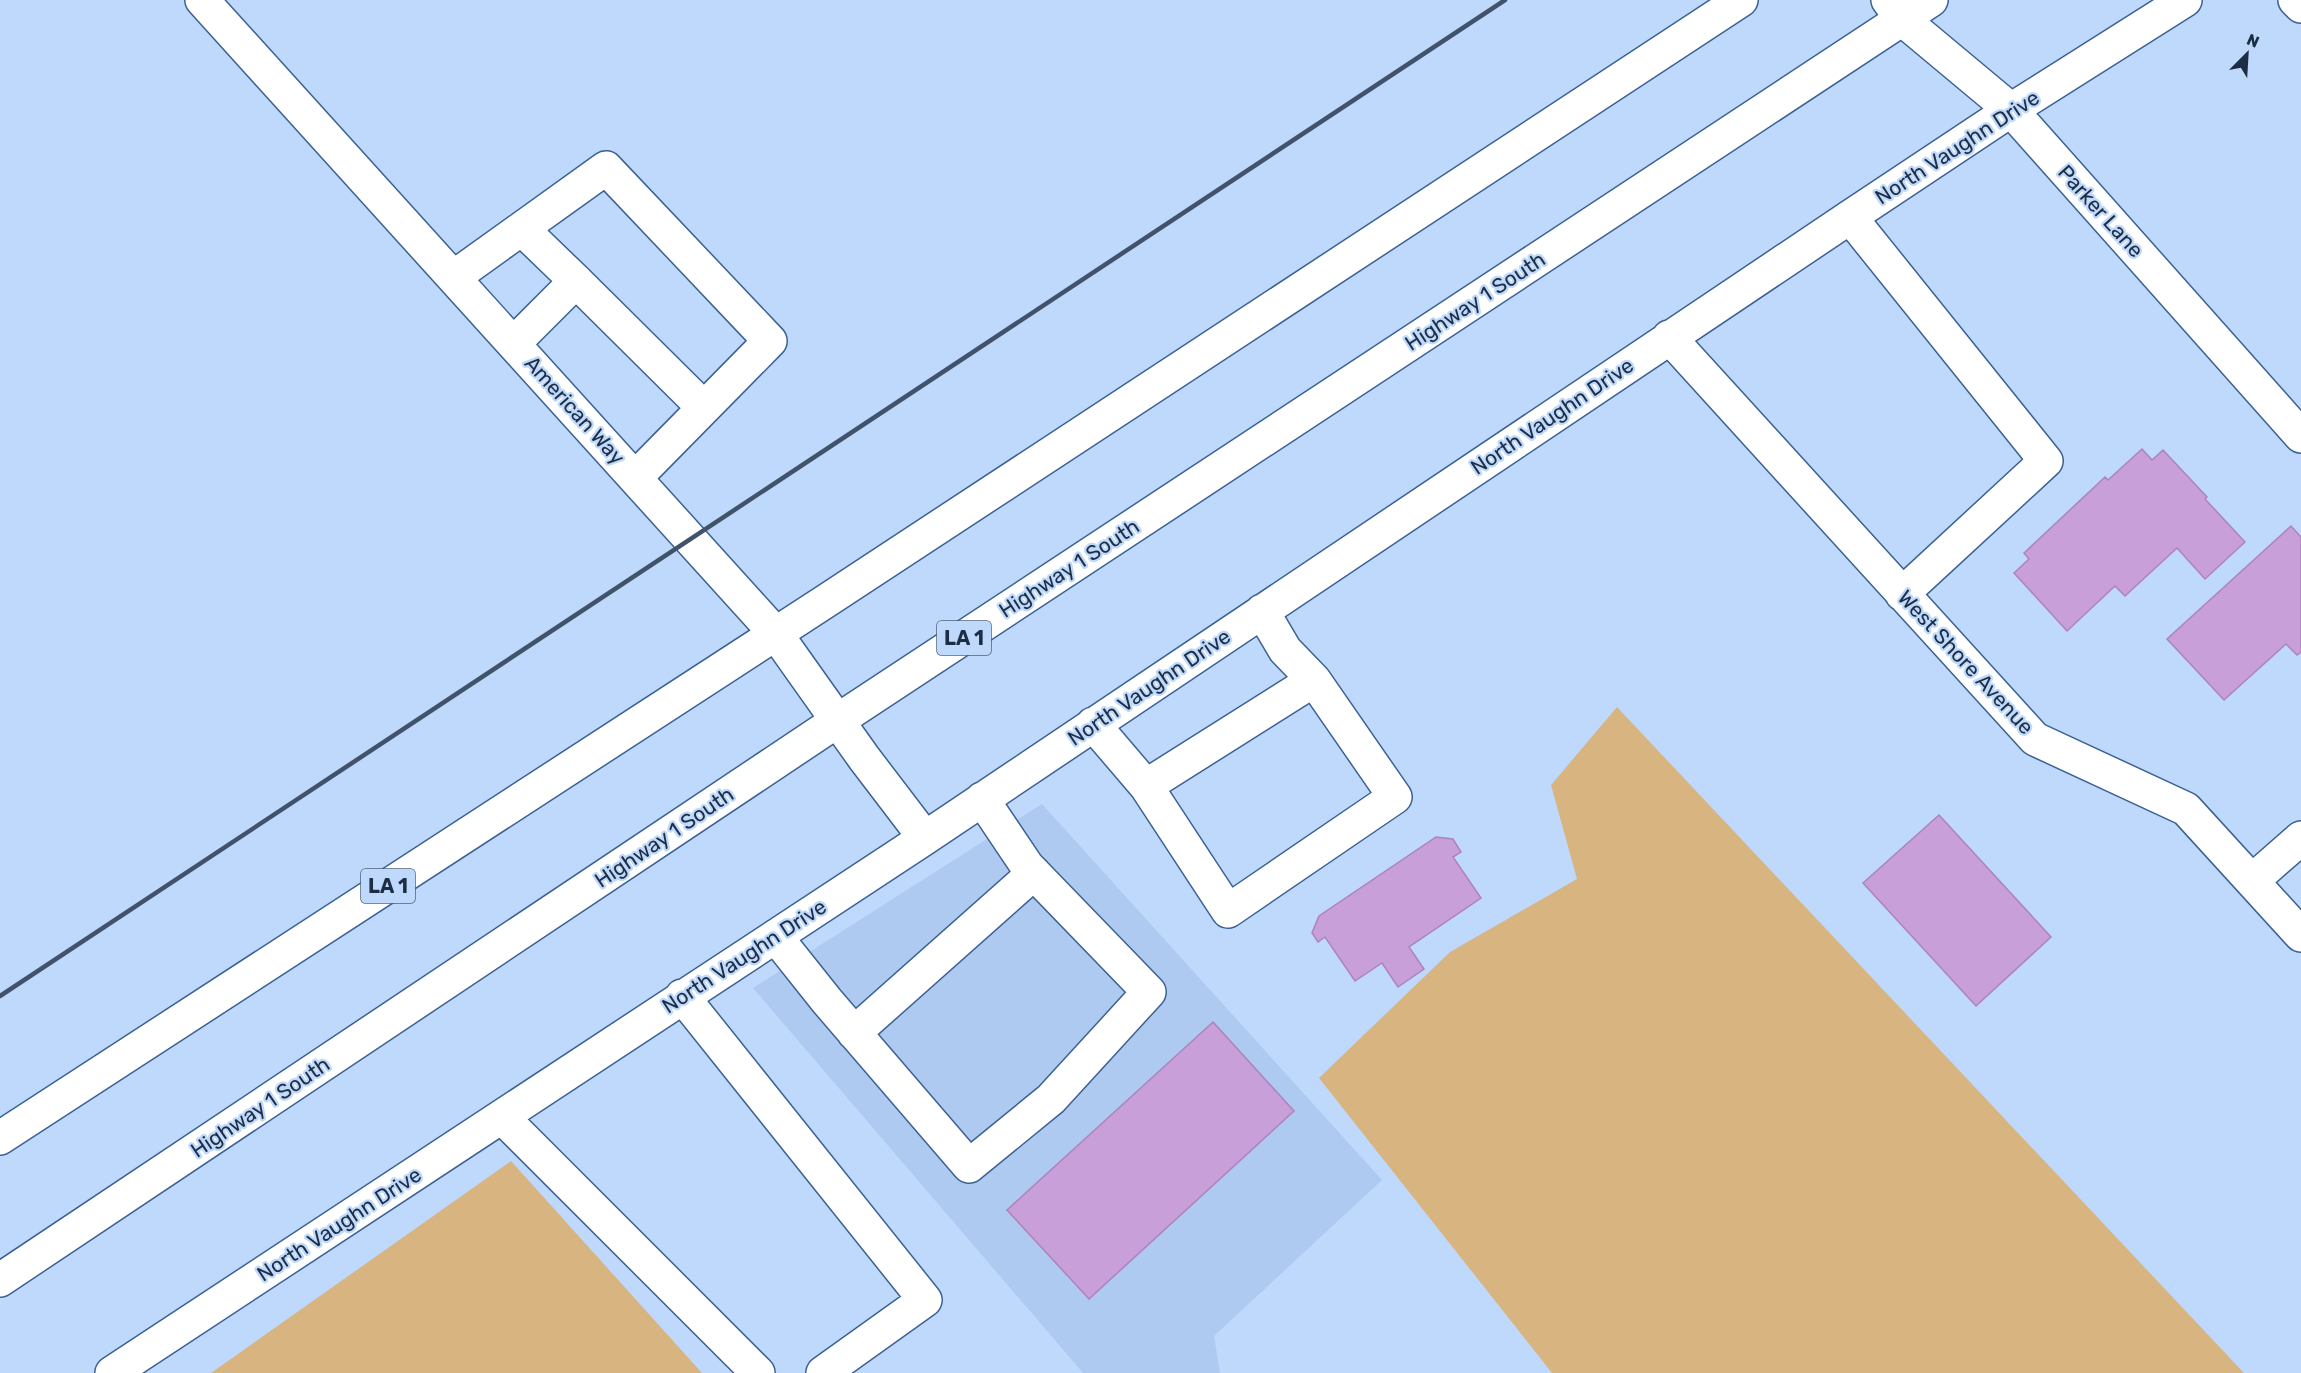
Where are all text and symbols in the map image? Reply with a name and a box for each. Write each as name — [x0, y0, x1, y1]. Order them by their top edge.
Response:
north arrow — [2217, 24, 2277, 84]
text: N — [2244, 30, 2262, 52]
street label: North Vaughn Drive — [1870, 85, 2044, 209]
street label: Parker Lane — [2053, 160, 2149, 262]
street label: Highway 1 South — [1400, 246, 1550, 356]
street label: American Way — [520, 351, 631, 470]
street label: North Vaughn Drive — [1466, 352, 1638, 480]
street label: Highway 1 South — [994, 513, 1144, 623]
street label: West Shore Avenue — [1893, 585, 2039, 739]
road number: LA 1 — [937, 621, 991, 655]
street label: North Vaughn Drive — [1063, 623, 1235, 751]
street label: Highway 1 South — [590, 781, 738, 893]
road number: LA 1 — [361, 869, 415, 903]
street label: North Vaughn Drive — [657, 894, 831, 1018]
street label: Highway 1 South — [186, 1051, 334, 1163]
street label: North Vaughn Drive — [252, 1162, 426, 1286]

